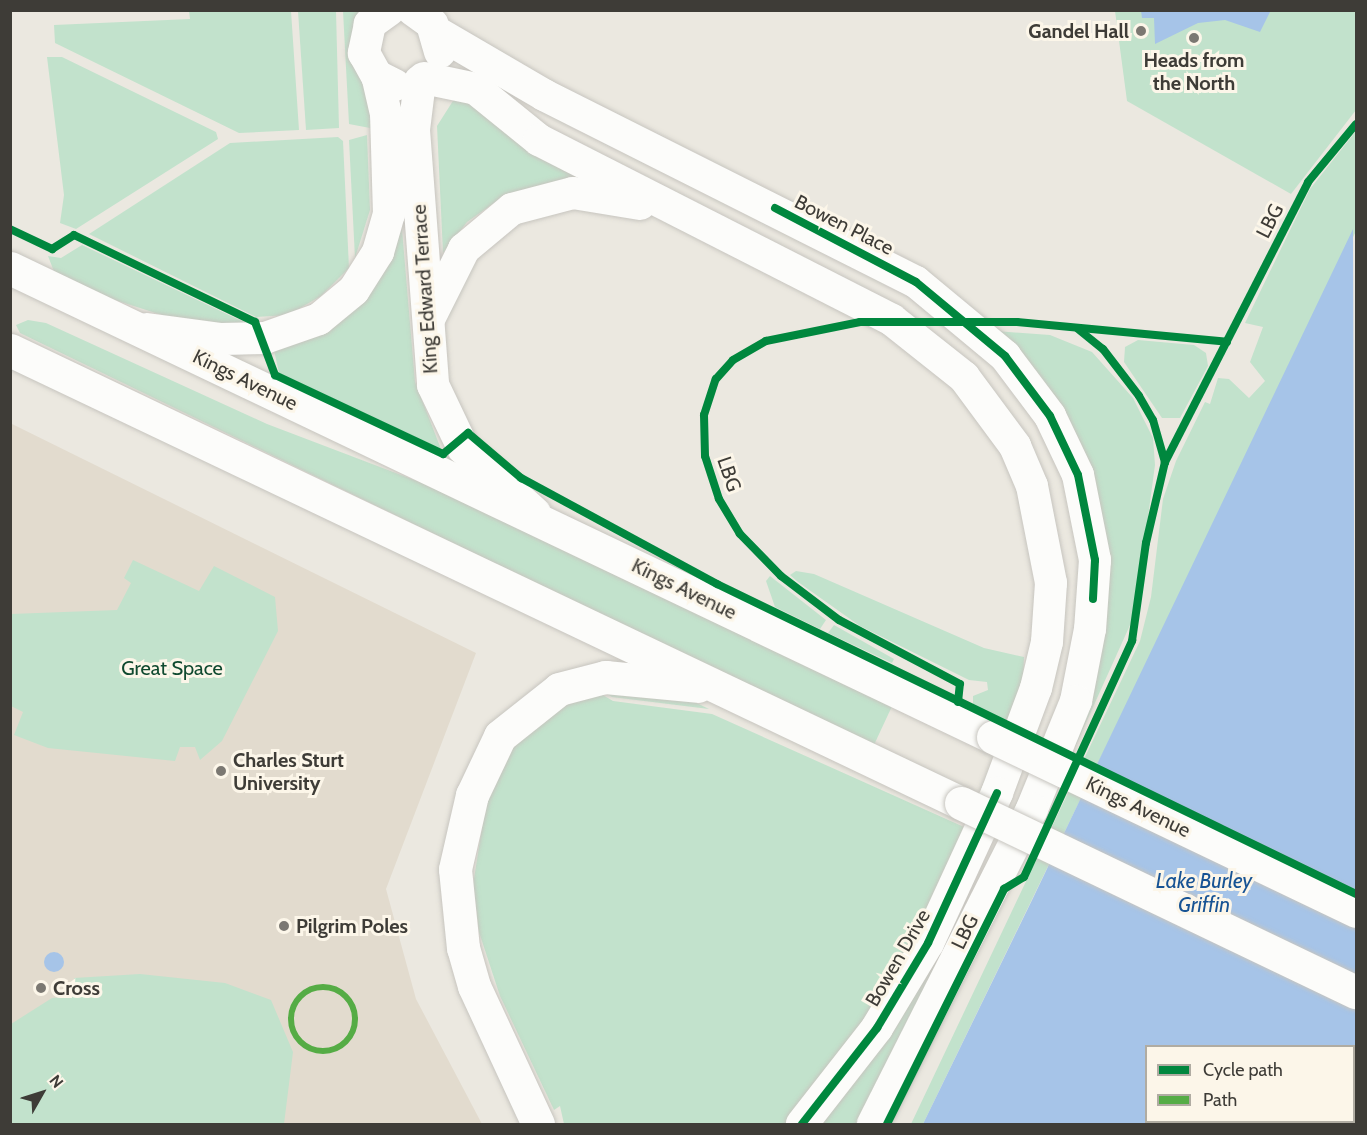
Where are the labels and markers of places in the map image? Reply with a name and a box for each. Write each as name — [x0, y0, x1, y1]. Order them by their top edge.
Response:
place label: Gandel Hall — [1028, 19, 1129, 43]
marker: Gandel Hall — [1134, 24, 1148, 38]
marker: Heads from the North — [1187, 31, 1201, 45]
place label: Heads from the North — [1144, 48, 1244, 95]
place label: Charles Sturt University — [233, 748, 344, 795]
marker: Charles Sturt University — [214, 764, 228, 778]
place label: Pilgrim Poles — [296, 914, 408, 938]
marker: Pilgrim Poles — [277, 919, 291, 933]
place label: Cross — [53, 976, 100, 1000]
marker: Cross — [34, 981, 48, 995]

